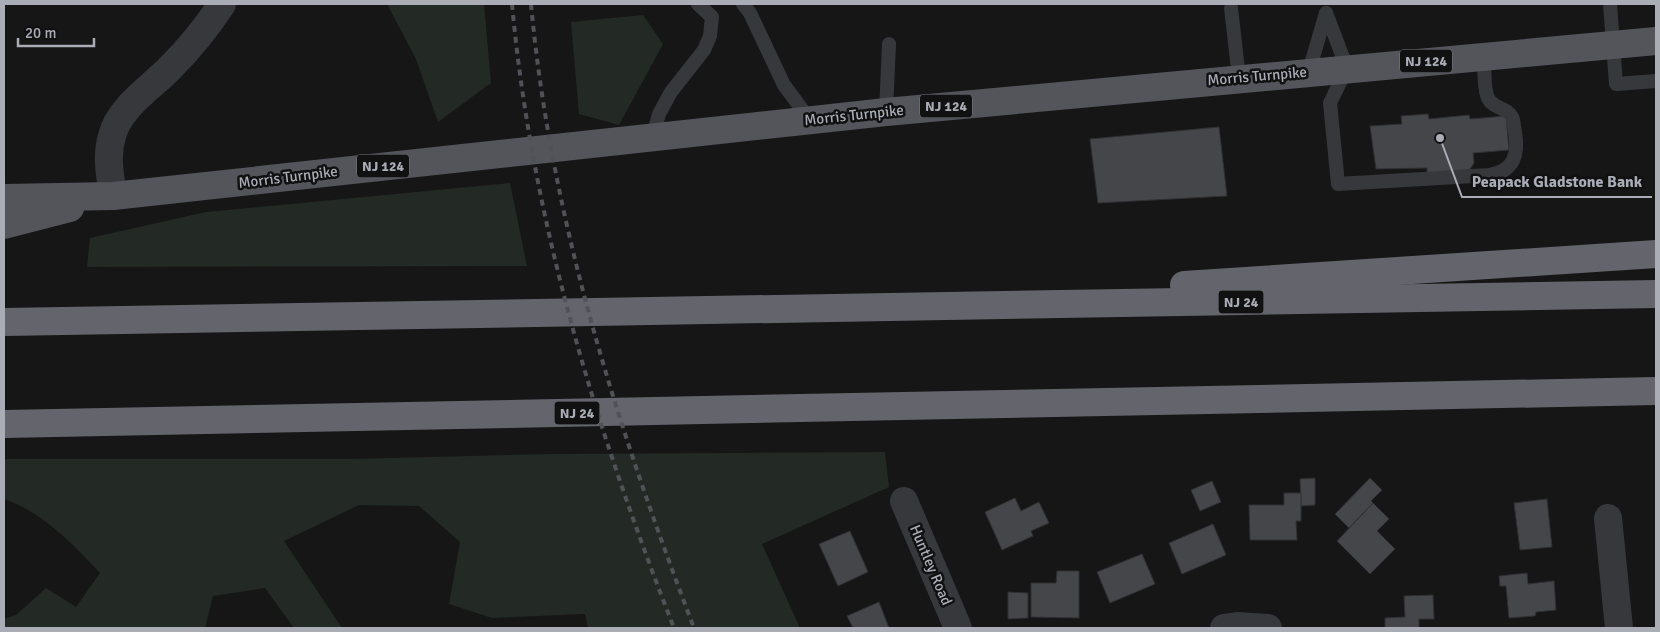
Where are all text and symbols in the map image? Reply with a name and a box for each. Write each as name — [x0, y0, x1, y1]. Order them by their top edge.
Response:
scale bar — [18, 15, 94, 47]
text: 20 m — [25, 24, 56, 42]
road number: NJ 124 — [1400, 49, 1452, 72]
street label: Morris Turnpike — [1206, 63, 1308, 89]
road number: NJ 124 — [920, 94, 972, 118]
street label: Morris Turnpike — [803, 101, 905, 129]
road number: NJ 124 — [357, 154, 409, 178]
street label: Morris Turnpike — [237, 162, 339, 192]
callout: Peapack Gladstone Bank — [1462, 166, 1652, 197]
text: Peapack Gladstone Bank — [1472, 172, 1643, 192]
road number: NJ 24 — [1218, 290, 1264, 314]
road number: NJ 24 — [554, 402, 600, 424]
street label: Huntley Road — [906, 522, 956, 608]

